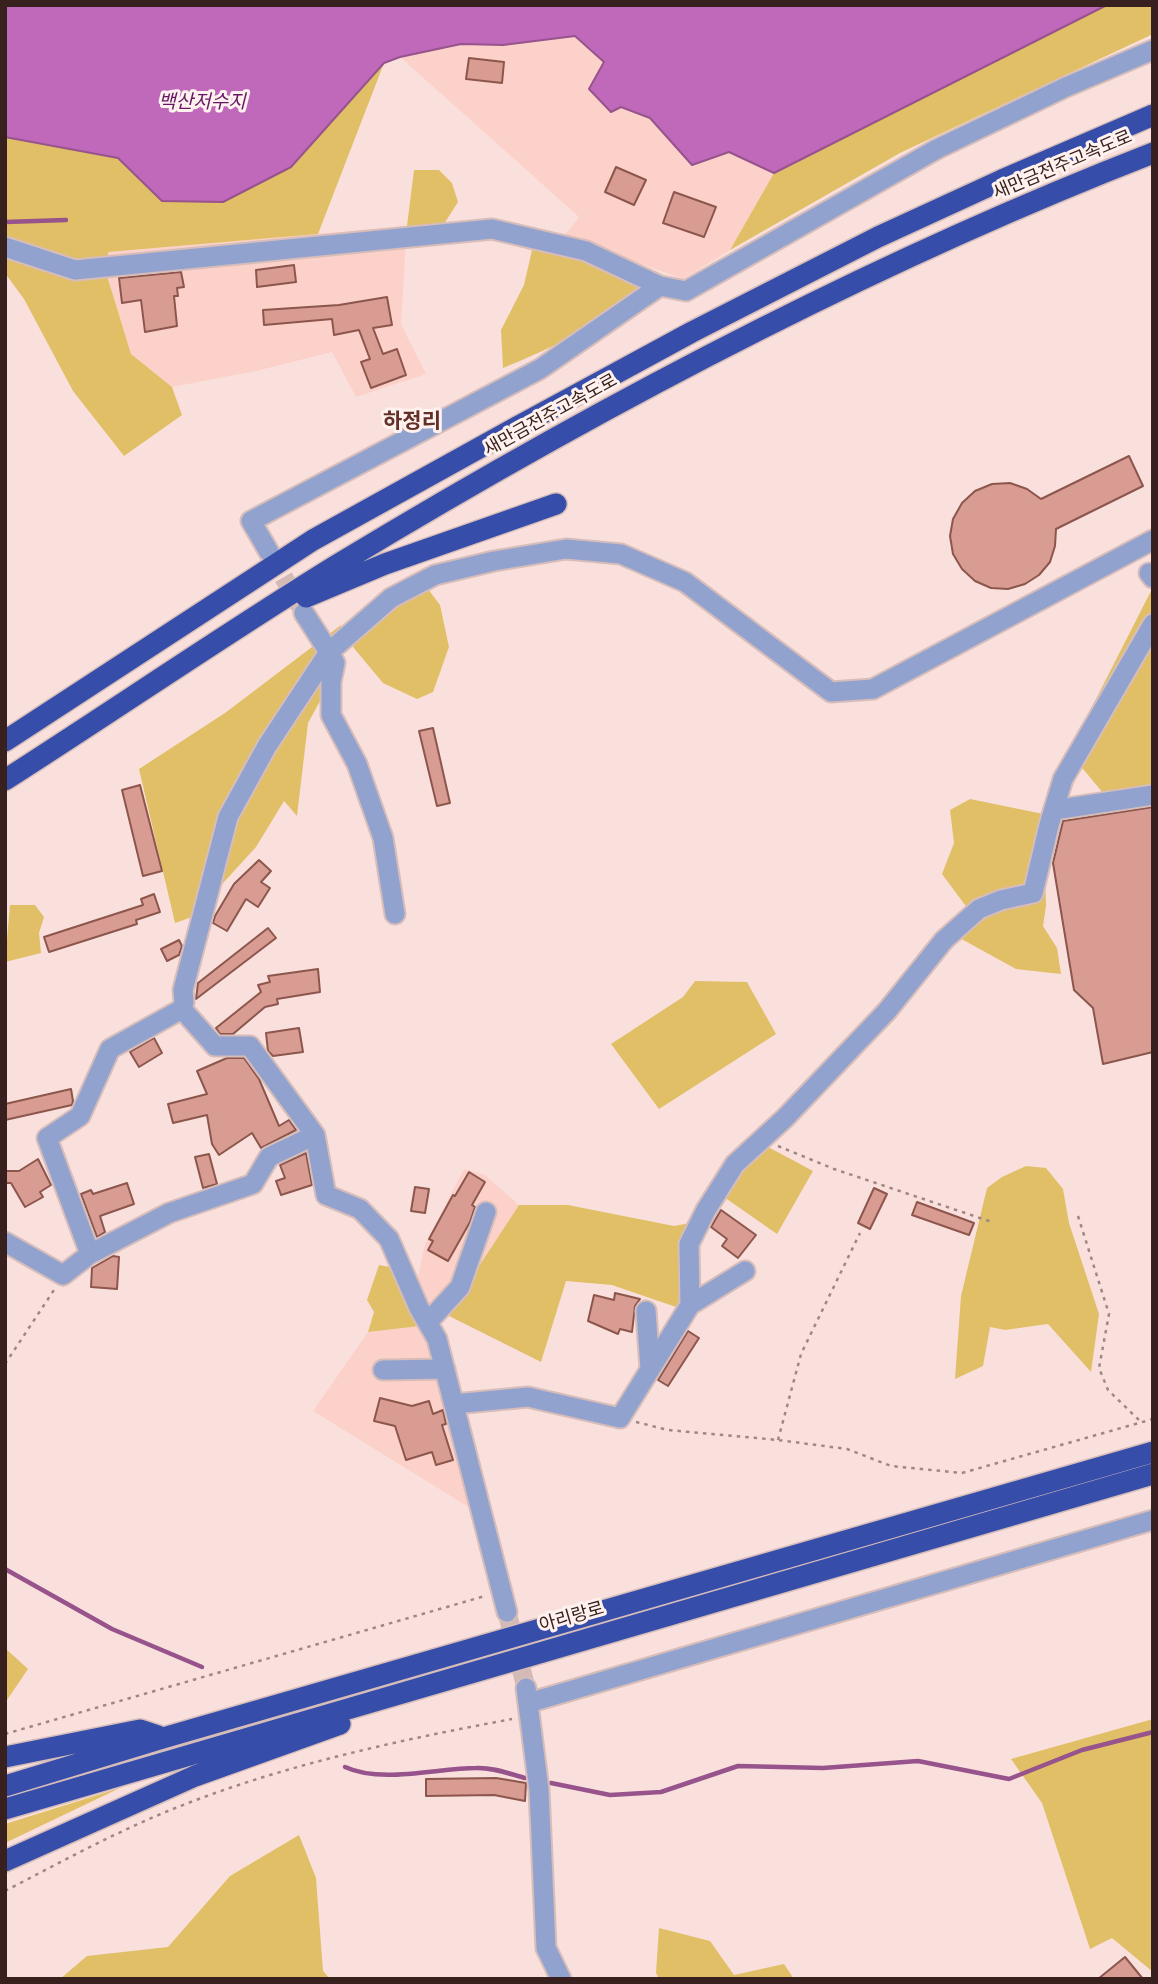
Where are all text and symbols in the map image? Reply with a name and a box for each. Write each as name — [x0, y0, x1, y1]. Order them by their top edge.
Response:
water label: 백산저수지 — [158, 92, 246, 114]
street label: 새만금전주고속도로 — [990, 127, 1136, 205]
street label: 새만금전주고속도로 — [481, 370, 621, 462]
district label: 하정리 — [383, 410, 441, 436]
street label: 아리랑로 — [537, 1598, 607, 1638]

